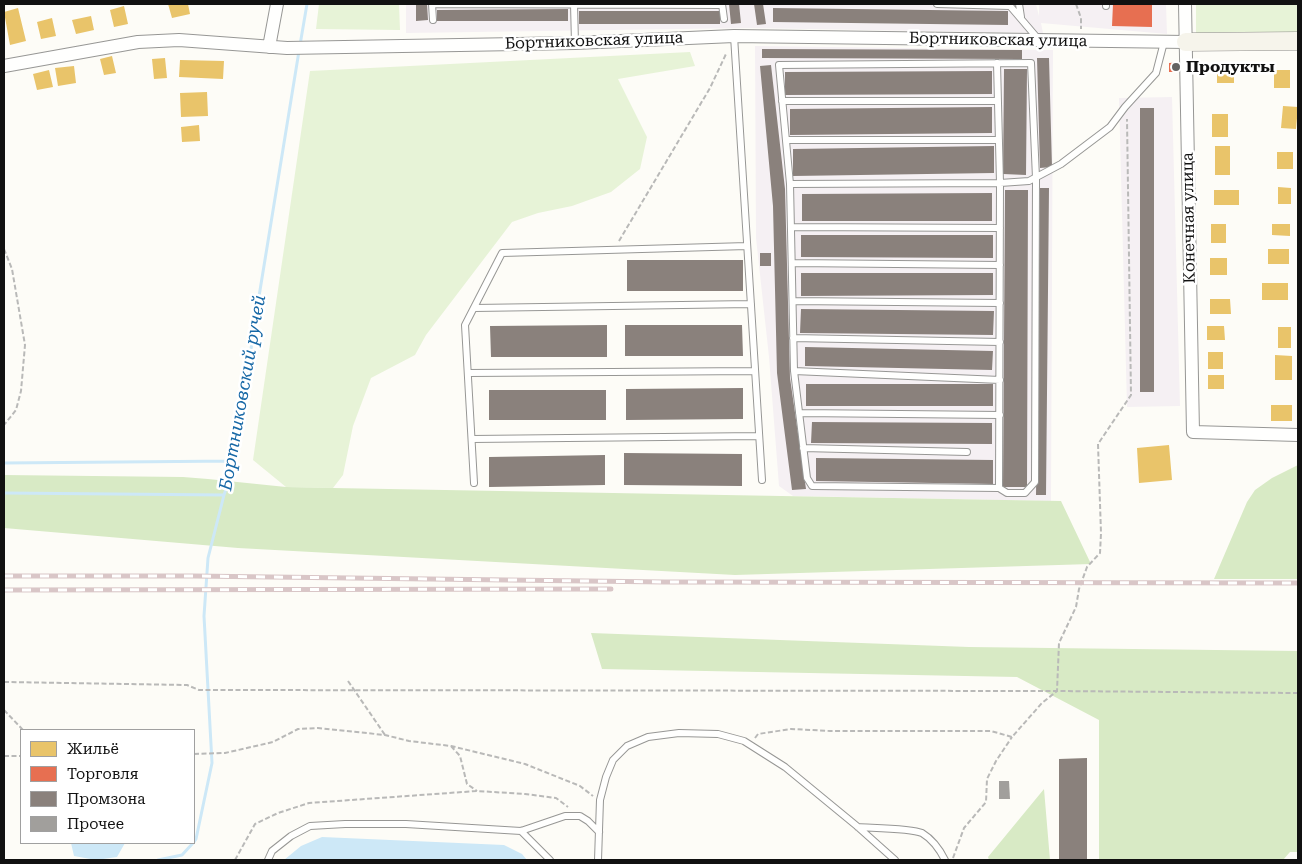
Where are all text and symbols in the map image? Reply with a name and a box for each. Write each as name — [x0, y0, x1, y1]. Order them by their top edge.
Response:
street label: Бортниковская улица — [505, 28, 683, 54]
street label: Бортниковская улица — [909, 29, 1087, 51]
place label: Продукты — [1186, 57, 1275, 77]
marker: Продукты — [1170, 61, 1182, 73]
street label: Конечная улица — [1178, 152, 1200, 284]
water label: Бортниковский ручей — [215, 293, 271, 493]
legend — [20, 729, 195, 844]
text: Жильё — [67, 740, 119, 758]
text: Торговля — [67, 765, 138, 783]
text: Промзона — [67, 790, 145, 808]
text: Прочее — [67, 815, 124, 833]

